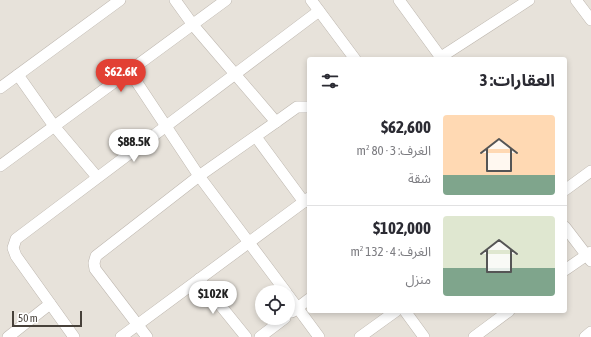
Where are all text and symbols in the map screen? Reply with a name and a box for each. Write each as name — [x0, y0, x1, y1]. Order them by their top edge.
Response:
pin: $62.6K — [88, 59, 154, 93]
text: $62.6K — [105, 64, 137, 79]
icon: filters — [319, 70, 341, 92]
text: العقارات: 3 — [480, 70, 555, 90]
text: $62,600 — [381, 117, 431, 137]
pin: $88.5K — [101, 129, 167, 163]
icon: home — [475, 131, 523, 179]
text: $88.5K — [118, 134, 150, 149]
text: الغرف: 3 · 80 m² — [357, 143, 431, 158]
text: شقة — [408, 171, 431, 186]
text: $102,000 — [373, 218, 431, 238]
icon: home — [475, 232, 523, 280]
text: الغرف: 4 · 132 m² — [350, 244, 431, 259]
text: منزل — [406, 272, 431, 287]
pin: $102K — [185, 281, 241, 315]
map controls — [255, 285, 295, 325]
button: locate — [255, 285, 295, 325]
text: $102K — [198, 286, 228, 301]
scale bar — [12, 309, 82, 328]
text: 50 m — [18, 312, 38, 324]

